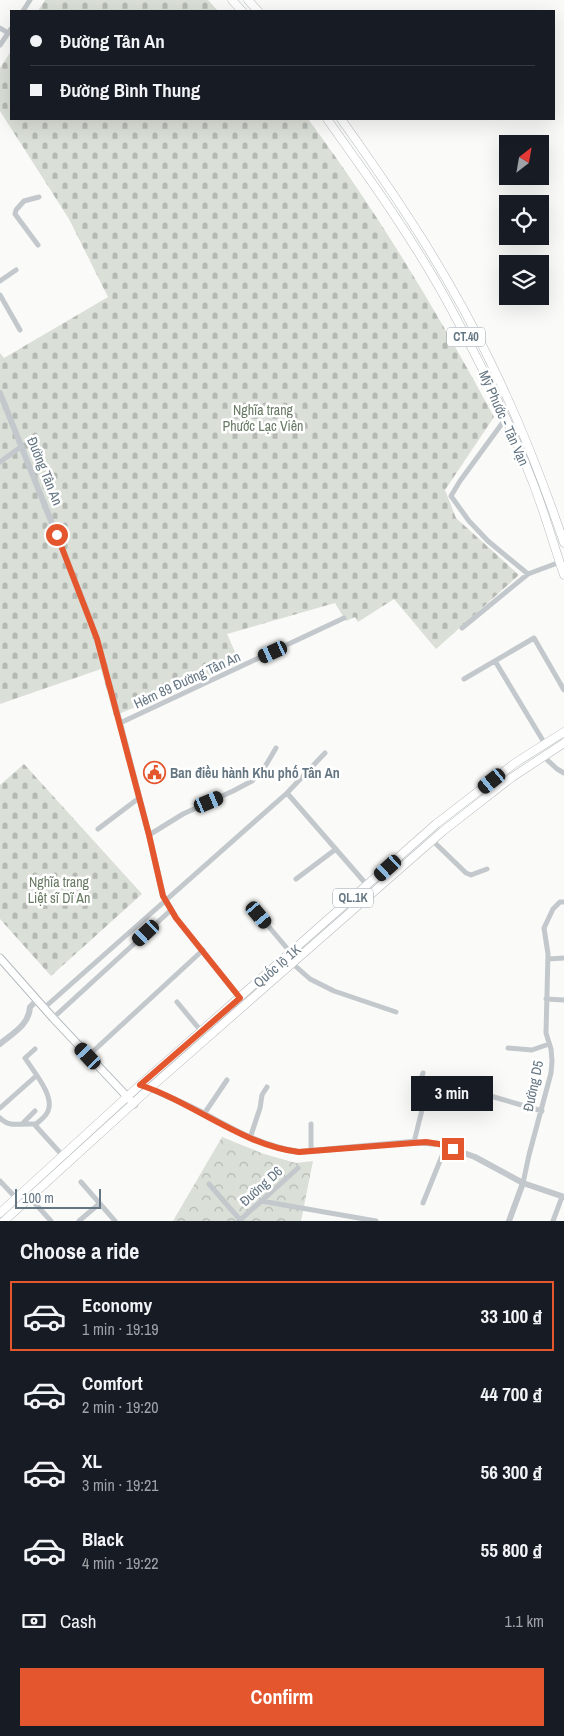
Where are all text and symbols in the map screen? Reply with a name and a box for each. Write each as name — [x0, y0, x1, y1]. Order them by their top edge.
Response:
text: Đường Tân An — [60, 28, 165, 54]
text: Đường Bình Thung — [60, 77, 200, 103]
north arrow — [499, 135, 549, 185]
map controls — [499, 135, 549, 305]
button: locate — [499, 195, 549, 245]
button: layers — [499, 255, 549, 305]
road number: CT.40 — [447, 328, 485, 347]
street label: Mỹ Phước - Tân Vạn — [475, 367, 533, 469]
park label: Nghĩa trang Phước Lạc Viên — [223, 401, 303, 435]
street label: Đường Tân An — [23, 434, 67, 508]
route start — [46, 524, 68, 546]
car — [256, 639, 289, 665]
street label: Hẻm 89 Đường Tân An — [131, 647, 243, 713]
public building icon: Ban điều hành Khu phố Tân An — [142, 761, 166, 785]
place label: Ban điều hành Khu phố Tân An — [170, 764, 340, 782]
car — [475, 766, 508, 796]
car — [192, 789, 225, 815]
car — [371, 852, 404, 884]
park label: Nghĩa trang Liệt sĩ Dĩ An — [28, 873, 90, 907]
road number: QL.1K — [333, 888, 373, 908]
car — [243, 899, 274, 931]
car — [129, 917, 162, 949]
street label: Quốc lộ 1K — [250, 940, 305, 991]
car — [72, 1040, 103, 1072]
street label: Đường D5 — [519, 1059, 547, 1113]
callout: 3 min — [412, 1076, 494, 1112]
text: 3 min — [435, 1082, 469, 1104]
route end — [442, 1138, 464, 1160]
street label: Đường D6 — [236, 1162, 286, 1210]
scale bar — [15, 1186, 101, 1209]
text: 100 m — [22, 1189, 54, 1207]
text: Choose a ride — [20, 1236, 139, 1266]
text: Economy — [82, 1292, 152, 1318]
icon: car — [22, 1294, 67, 1339]
text: 33 100 ₫ — [480, 1303, 542, 1329]
text: 1 min · 19:19 — [82, 1318, 159, 1340]
text: Comfort — [82, 1370, 143, 1396]
icon: car — [22, 1372, 67, 1417]
text: 44 700 ₫ — [480, 1381, 542, 1407]
text: 2 min · 19:20 — [82, 1396, 159, 1418]
text: XL — [82, 1448, 102, 1474]
icon: car — [22, 1450, 67, 1495]
text: 56 300 ₫ — [480, 1459, 542, 1485]
text: 3 min · 19:21 — [82, 1474, 159, 1496]
text: Black — [82, 1526, 124, 1552]
icon: car — [22, 1528, 67, 1573]
text: 55 800 ₫ — [480, 1537, 542, 1563]
text: 4 min · 19:22 — [82, 1552, 159, 1574]
icon: cash — [20, 1607, 48, 1635]
text: Cash — [60, 1608, 96, 1634]
text: 1.1 km — [505, 1610, 544, 1632]
button: Confirm — [20, 1668, 544, 1726]

